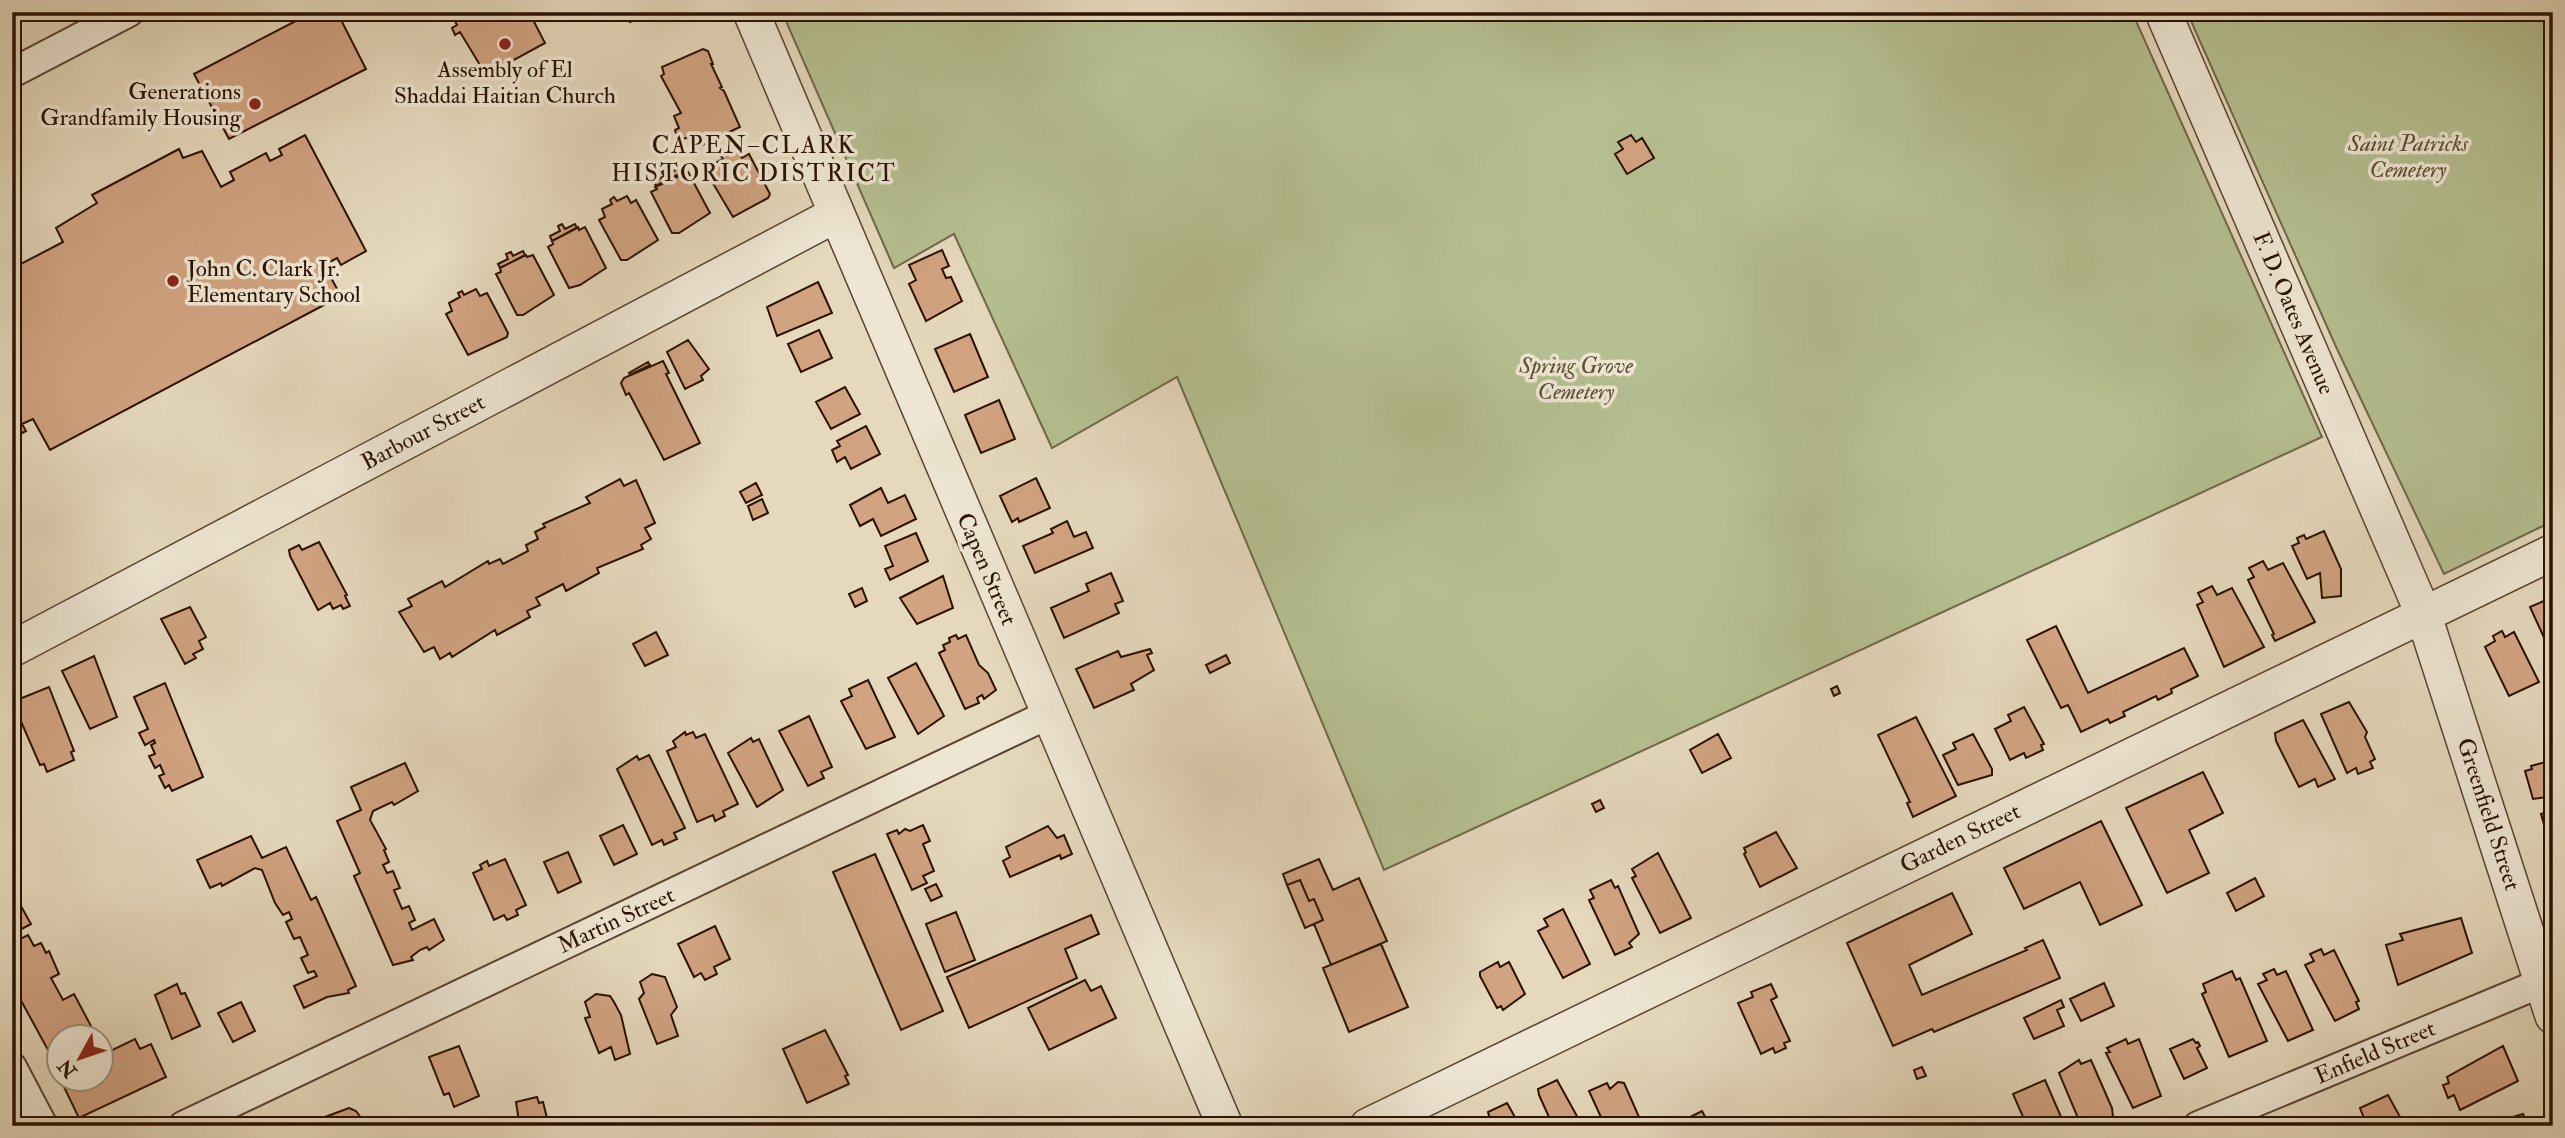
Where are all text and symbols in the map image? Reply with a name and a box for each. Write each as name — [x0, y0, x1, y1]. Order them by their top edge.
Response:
marker: Assembly of El Shaddai Haitian Church — [497, 36, 513, 52]
place label: Assembly of El Shaddai Haitian Church — [394, 55, 616, 110]
place label: Generations Grandfamily Housing — [40, 77, 242, 132]
marker: Generations Grandfamily Housing — [247, 96, 263, 112]
park label: Saint Patricks Cemetery — [2347, 129, 2469, 184]
district label: CAPEN–CLARK HISTORIC DISTRICT — [611, 130, 897, 189]
street label: F. D. Oates Avenue — [2247, 227, 2342, 399]
place label: John C. Clark Jr. Elementary School — [186, 254, 361, 309]
marker: John C. Clark Jr. Elementary School — [165, 273, 181, 289]
park label: Spring Grove Cemetery — [1518, 351, 1633, 406]
street label: Barbour Street — [356, 387, 490, 477]
street label: Capen Street — [949, 508, 1024, 630]
street label: Greenfield Street — [2451, 734, 2527, 894]
street label: Garden Street — [1895, 796, 2025, 880]
street label: Martin Street — [553, 880, 679, 960]
street label: Enfield Street — [2310, 1014, 2440, 1090]
north arrow — [46, 1023, 116, 1092]
text: N — [52, 1053, 83, 1083]

